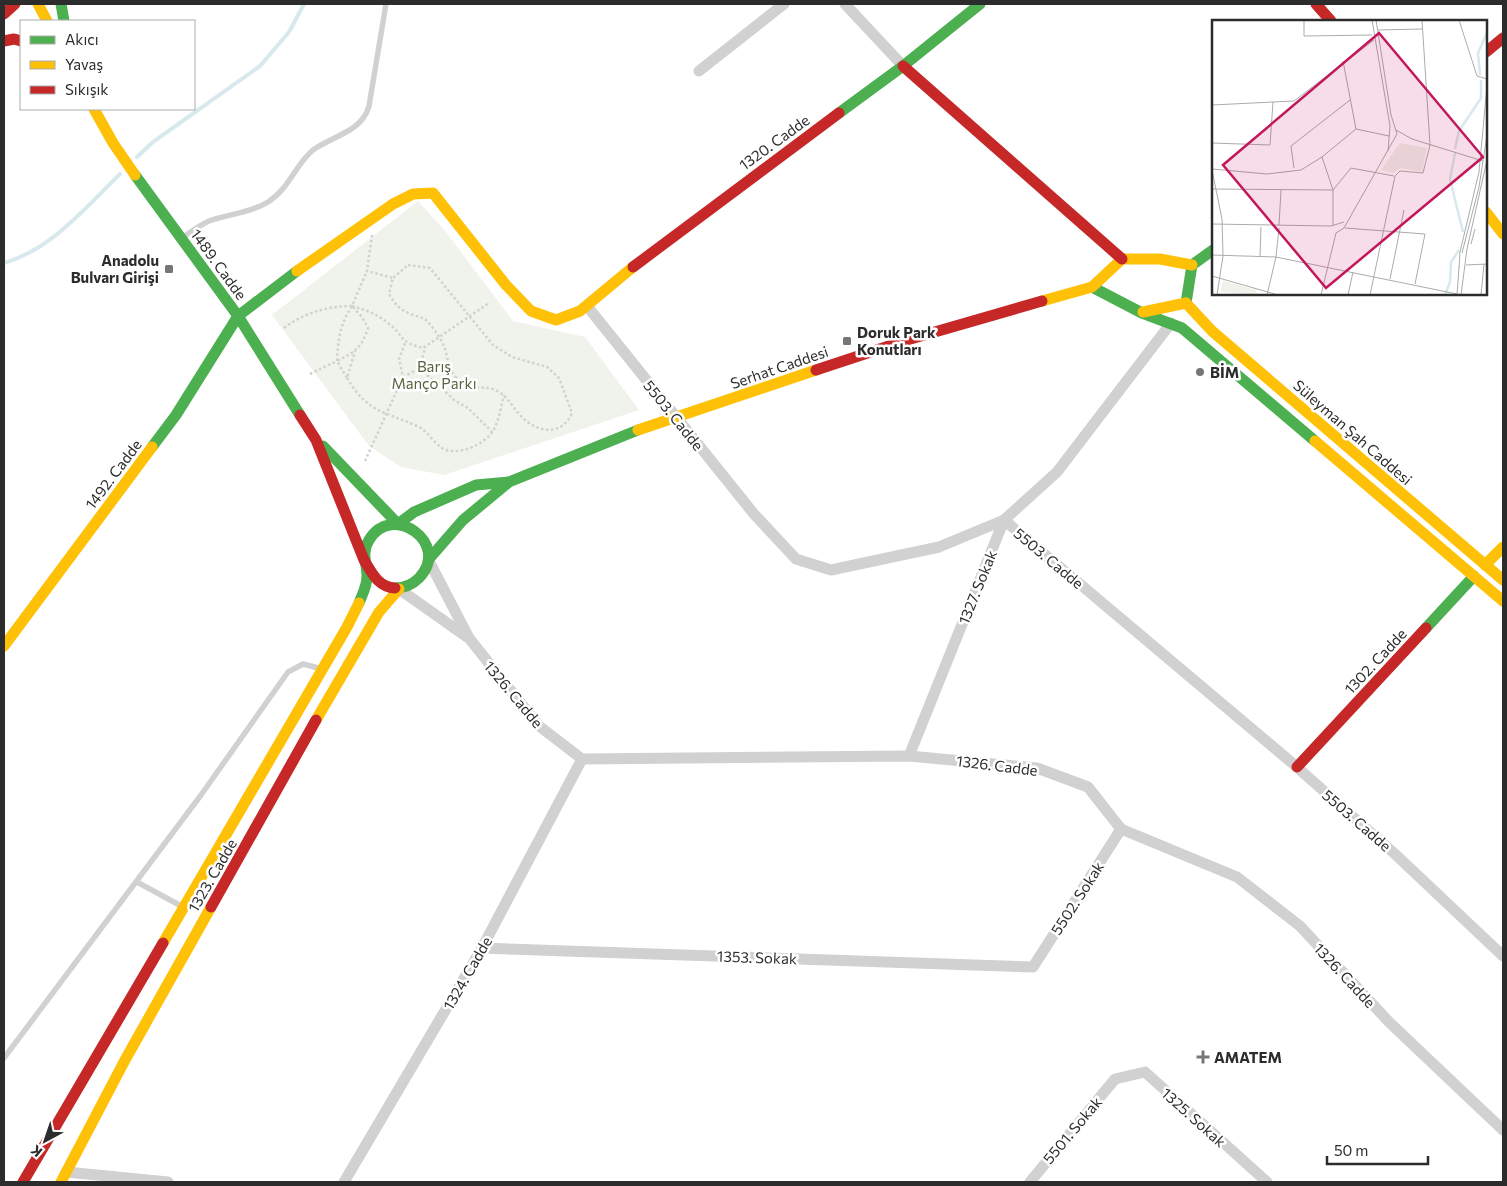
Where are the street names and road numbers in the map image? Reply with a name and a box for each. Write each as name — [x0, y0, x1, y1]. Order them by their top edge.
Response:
street label: 1320. Cadde — [735, 110, 813, 174]
street label: 1489. Cadde — [187, 225, 251, 303]
street label: Serhat Caddesi — [728, 342, 830, 392]
street label: 5503. Cadde — [640, 376, 708, 454]
street label: Süleyman Şah Caddesi — [1290, 376, 1416, 488]
street label: 1492. Cadde — [81, 436, 145, 512]
street label: 5503. Cadde — [1011, 524, 1087, 592]
street label: 1327. Sokak — [954, 547, 1000, 627]
street label: 1302. Cadde — [1340, 625, 1410, 697]
street label: 1326. Cadde — [481, 657, 547, 731]
street label: 1326. Cadde — [955, 751, 1039, 779]
street label: 5503. Cadde — [1319, 785, 1395, 855]
street label: 1323. Cadde — [184, 835, 240, 915]
street label: 5502. Sokak — [1047, 858, 1107, 938]
street label: 1324. Cadde — [439, 933, 495, 1013]
street label: 1326. Cadde — [1311, 939, 1380, 1011]
street label: 1353. Sokak — [717, 947, 797, 967]
street label: 1325. Sokak — [1158, 1084, 1230, 1150]
street label: 5501. Sokak — [1039, 1093, 1105, 1167]

